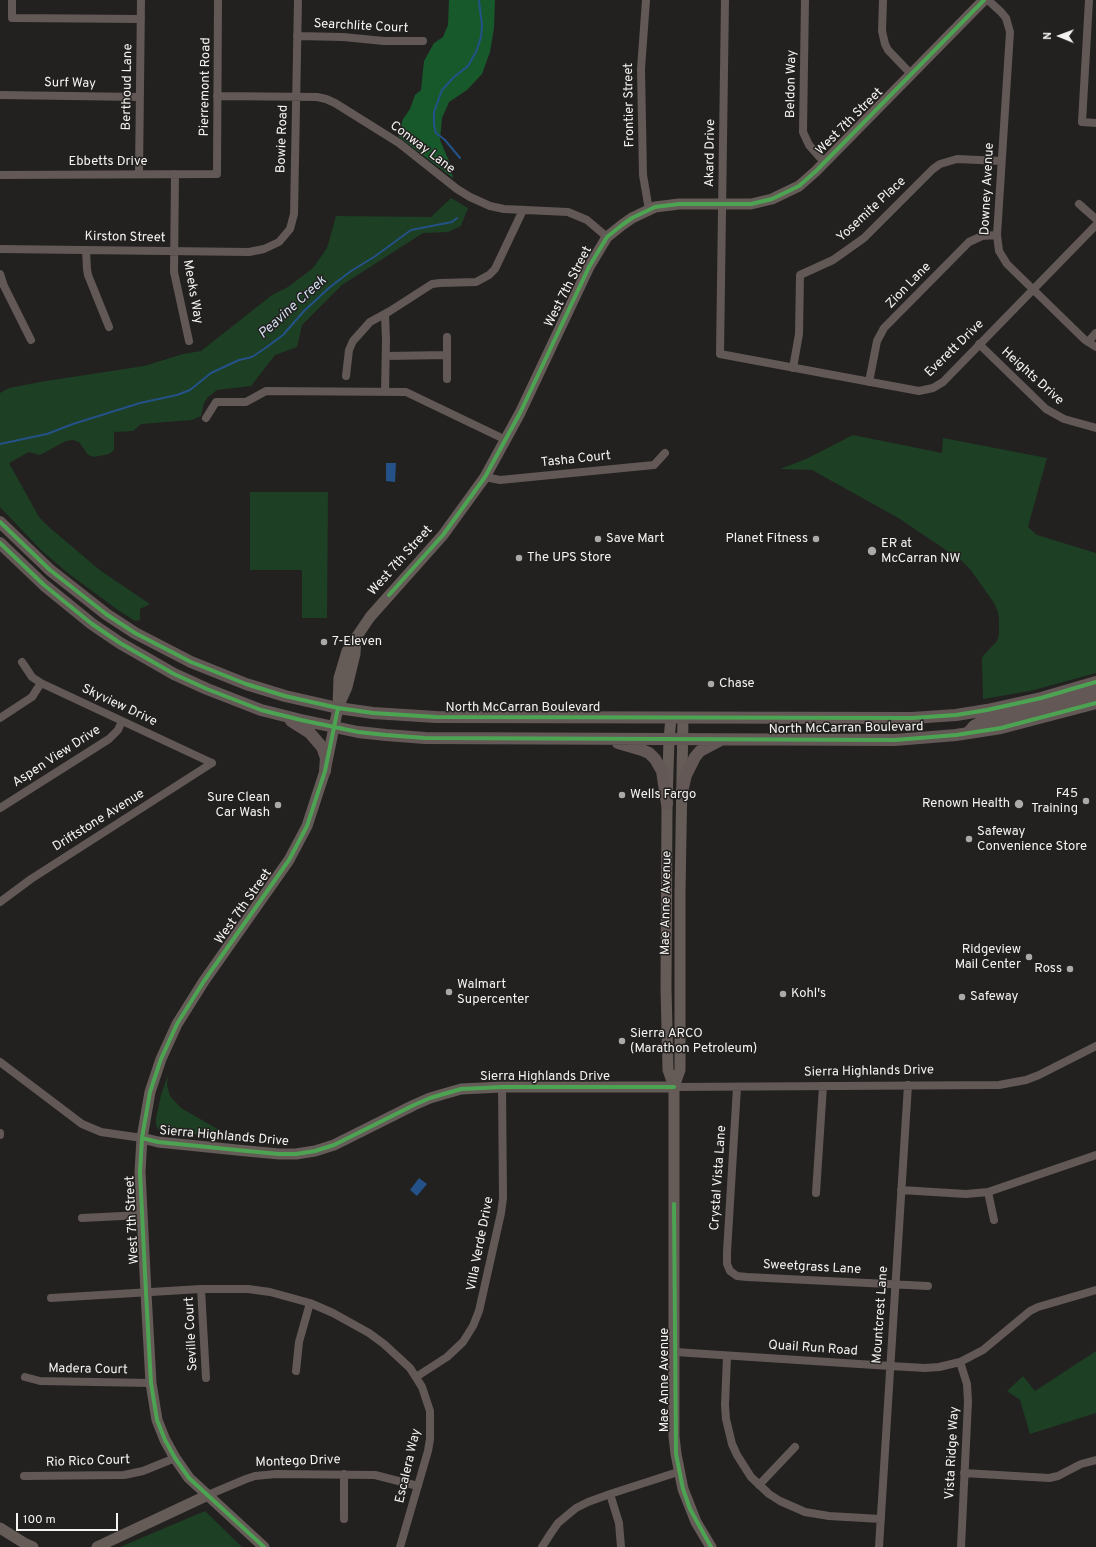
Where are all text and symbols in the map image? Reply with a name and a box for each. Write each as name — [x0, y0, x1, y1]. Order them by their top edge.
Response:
north arrow — [1040, 16, 1080, 56]
street label: Searchlite Court — [313, 17, 409, 37]
text: N — [1041, 32, 1055, 40]
street label: Pierremont Road — [197, 37, 215, 137]
street label: Berthoud Lane — [119, 43, 137, 131]
street label: Beldon Way — [784, 50, 800, 118]
street label: Frontier Street — [621, 63, 639, 147]
street label: Surf Way — [44, 76, 96, 92]
street label: West 7th Street — [813, 85, 887, 159]
street label: Bowie Road — [274, 104, 292, 174]
street label: Conway Lane — [386, 118, 458, 178]
street label: Akard Drive — [703, 119, 719, 187]
street label: Downey Avenue — [978, 142, 998, 236]
street label: Ebbetts Drive — [69, 154, 147, 170]
street label: Yosemite Place — [834, 174, 910, 246]
street label: Kirston Street — [84, 229, 166, 247]
street label: West 7th Street — [542, 244, 596, 330]
street label: Meeks Way — [179, 259, 205, 325]
street label: Zion Lane — [883, 260, 935, 312]
water label: Peavine Creek — [255, 273, 331, 343]
street label: Everett Drive — [922, 317, 988, 381]
street label: Heights Drive — [998, 345, 1066, 409]
street label: Tasha Court — [540, 449, 612, 471]
street label: West 7th Street — [366, 523, 436, 599]
place label: Save Mart — [606, 531, 664, 547]
place label: Planet Fitness — [725, 531, 808, 547]
marker: Save Mart — [593, 534, 603, 544]
marker: Planet Fitness — [811, 534, 821, 544]
place label: ER at McCarran NW — [881, 536, 960, 567]
marker: ER at McCarran NW — [866, 545, 878, 557]
place label: The UPS Store — [527, 550, 611, 566]
marker: The UPS Store — [514, 553, 524, 563]
place label: 7-Eleven — [332, 634, 382, 650]
marker: 7-Eleven — [319, 637, 329, 647]
place label: Chase — [719, 676, 755, 692]
marker: Chase — [706, 679, 716, 689]
street label: Skyview Drive — [79, 682, 159, 730]
street label: North McCarran Boulevard — [446, 700, 600, 716]
street label: North McCarran Boulevard — [768, 720, 924, 738]
street label: Aspen View Drive — [10, 723, 104, 791]
street label: Driftstone Avenue — [50, 786, 148, 856]
place label: F45 Training — [1031, 786, 1078, 817]
place label: Wells Fargo — [630, 787, 696, 803]
place label: Sure Clean Car Wash — [207, 790, 270, 821]
marker: Wells Fargo — [617, 790, 627, 800]
place label: Renown Health — [922, 796, 1010, 812]
marker: F45 Training — [1081, 796, 1091, 806]
marker: Renown Health — [1013, 798, 1025, 810]
marker: Sure Clean Car Wash — [273, 800, 283, 810]
place label: Safeway Convenience Store — [977, 824, 1087, 855]
marker: Safeway Convenience Store — [964, 834, 974, 844]
street label: Mae Anne Avenue — [658, 851, 676, 955]
street label: West 7th Street — [212, 866, 276, 948]
place label: Ridgeview Mail Center — [955, 942, 1021, 973]
marker: Ridgeview Mail Center — [1024, 952, 1034, 962]
place label: Ross — [1034, 961, 1062, 977]
marker: Ross — [1065, 964, 1075, 974]
place label: Walmart Supercenter — [457, 977, 529, 1008]
place label: Kohl's — [791, 986, 826, 1002]
marker: Walmart Supercenter — [444, 987, 454, 997]
marker: Kohl's — [778, 989, 788, 999]
place label: Safeway — [970, 989, 1018, 1005]
marker: Safeway — [957, 992, 967, 1002]
place label: Sierra ARCO (Marathon Petroleum) — [630, 1026, 757, 1057]
marker: Sierra ARCO (Marathon Petroleum) — [617, 1036, 627, 1046]
street label: Sierra Highlands Drive — [804, 1063, 934, 1081]
street label: Sierra Highlands Drive — [480, 1069, 610, 1085]
street label: Sierra Highlands Drive — [159, 1124, 289, 1150]
street label: Crystal Vista Lane — [708, 1125, 730, 1231]
street label: West 7th Street — [123, 1175, 143, 1265]
street label: Villa Verde Drive — [464, 1196, 498, 1292]
street label: Sweetgrass Lane — [762, 1258, 862, 1278]
street label: Mountcrest Lane — [870, 1266, 892, 1364]
street label: Seville Court — [182, 1296, 202, 1372]
street label: Mae Anne Avenue — [657, 1328, 673, 1432]
street label: Quail Run Road — [768, 1338, 858, 1360]
street label: Madera Court — [48, 1362, 128, 1378]
street label: Vista Ridge Way — [943, 1406, 963, 1500]
street label: Escalera Way — [393, 1427, 425, 1505]
street label: Rio Rico Court — [46, 1453, 130, 1471]
street label: Montego Drive — [255, 1453, 341, 1471]
scale bar — [18, 1505, 120, 1531]
text: 100 m — [23, 1512, 56, 1528]

